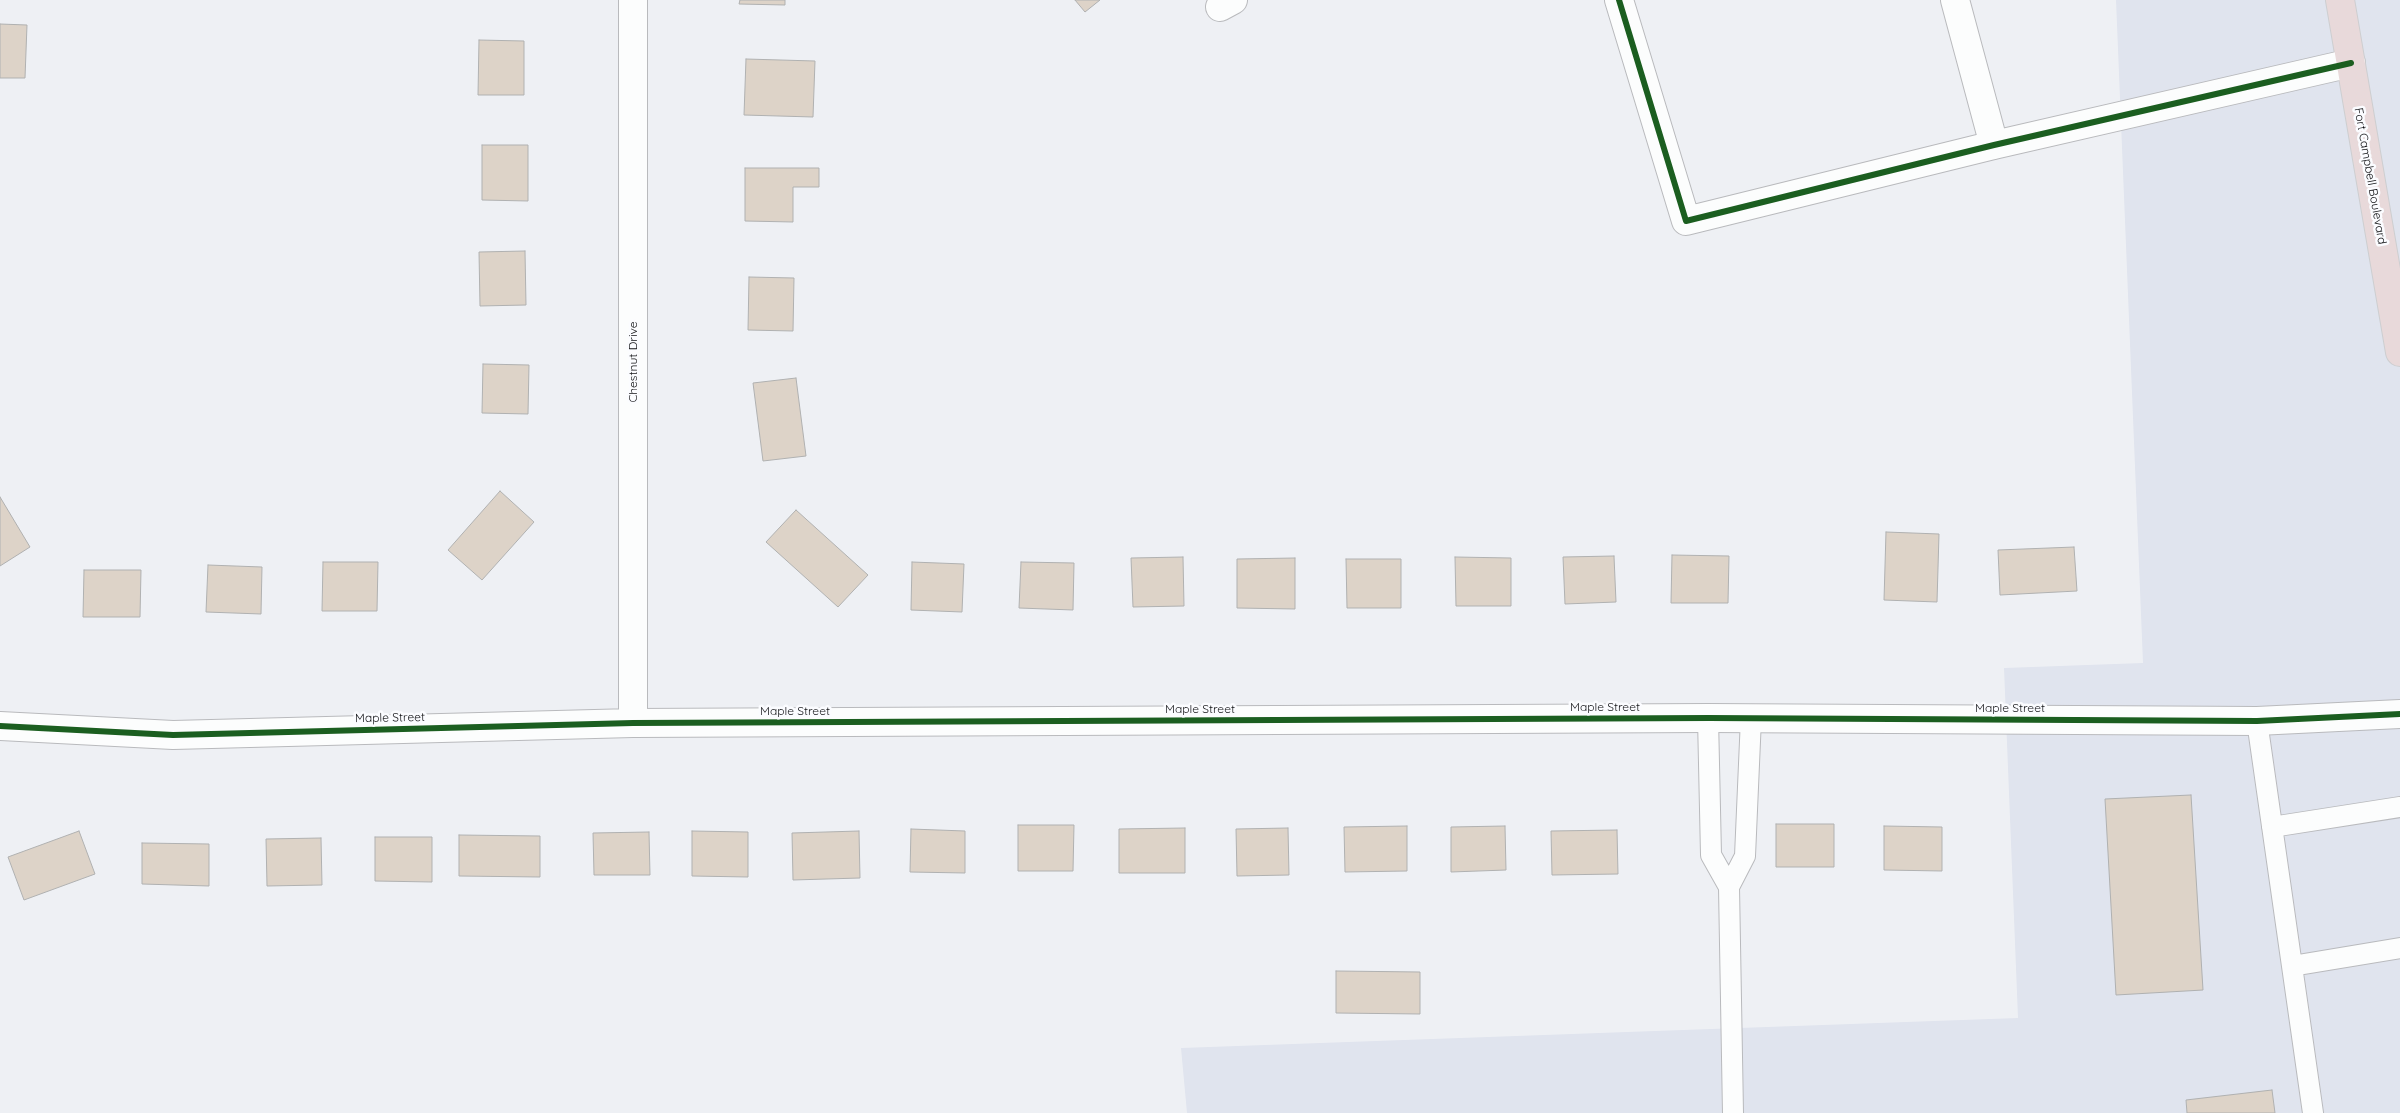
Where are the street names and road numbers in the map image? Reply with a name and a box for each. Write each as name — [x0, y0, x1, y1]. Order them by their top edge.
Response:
street label: Fort Campbell Boulevard — [2351, 107, 2389, 245]
street label: Chestnut Drive — [626, 321, 640, 403]
street label: Maple Street — [1570, 700, 1640, 714]
street label: Maple Street — [1975, 701, 2045, 715]
street label: Maple Street — [1165, 702, 1235, 716]
street label: Maple Street — [760, 704, 830, 718]
street label: Maple Street — [355, 710, 425, 726]

